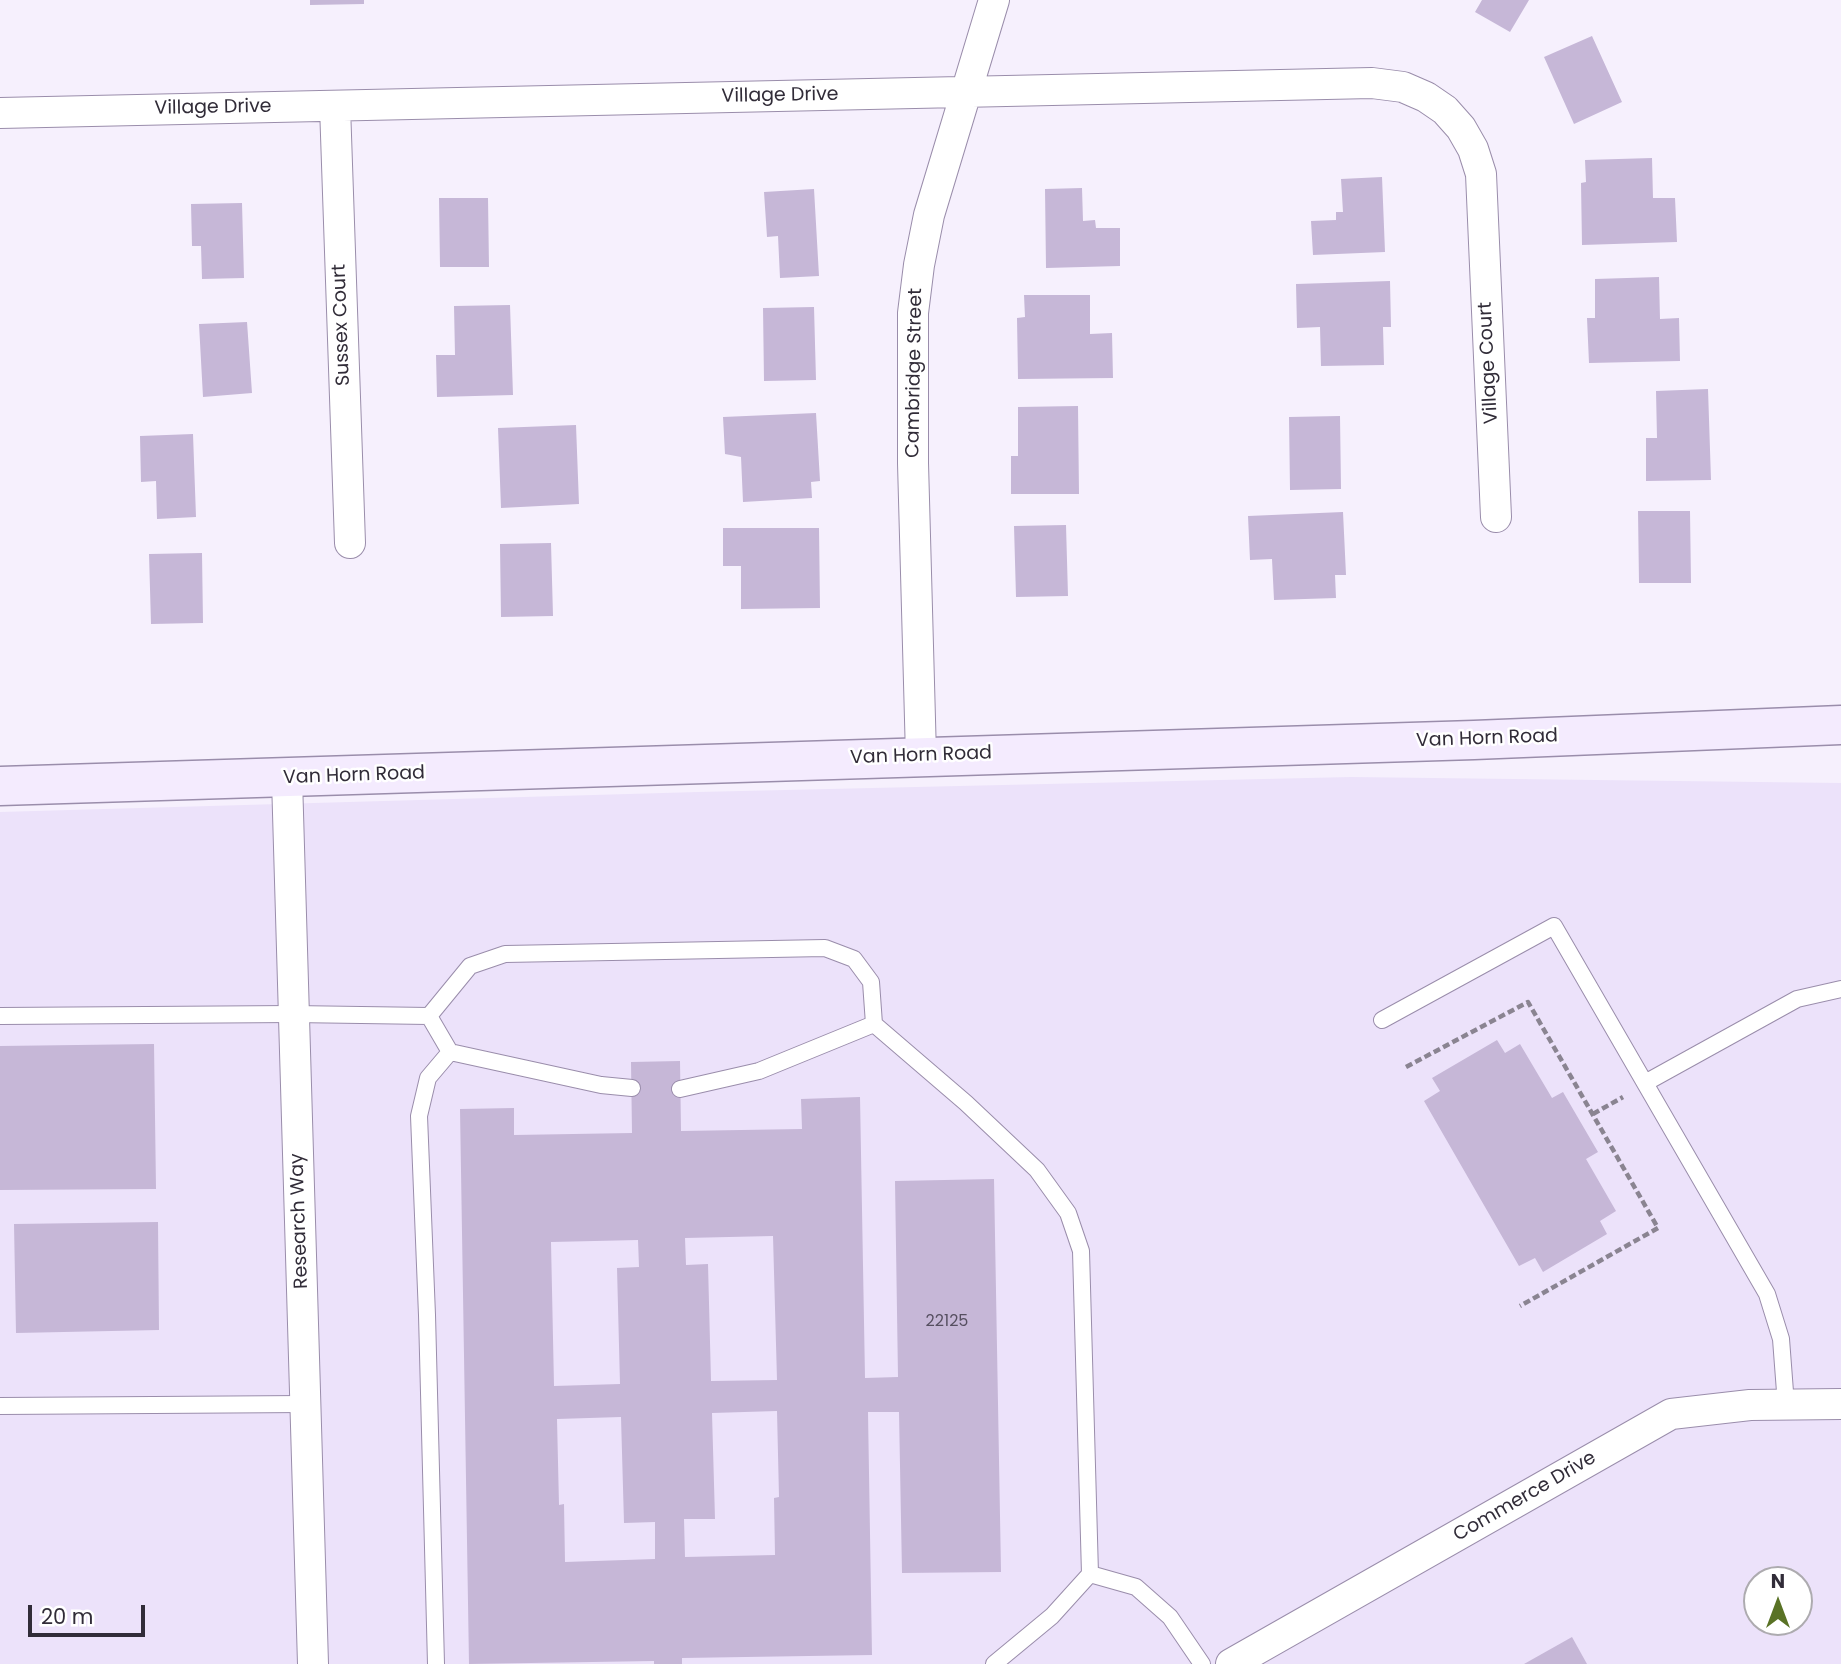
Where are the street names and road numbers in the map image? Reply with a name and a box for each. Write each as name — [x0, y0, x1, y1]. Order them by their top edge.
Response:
street label: Village Drive — [721, 84, 839, 108]
street label: Village Drive — [154, 96, 272, 120]
street label: Sussex Court — [328, 264, 356, 386]
street label: Cambridge Street — [902, 288, 928, 458]
street label: Village Court — [1474, 301, 1504, 425]
street label: Van Horn Road — [1416, 725, 1558, 753]
street label: Van Horn Road — [850, 742, 992, 770]
street label: Van Horn Road — [283, 762, 425, 790]
street label: Research Way — [286, 1153, 314, 1289]
street label: Commerce Drive — [1450, 1447, 1600, 1547]

